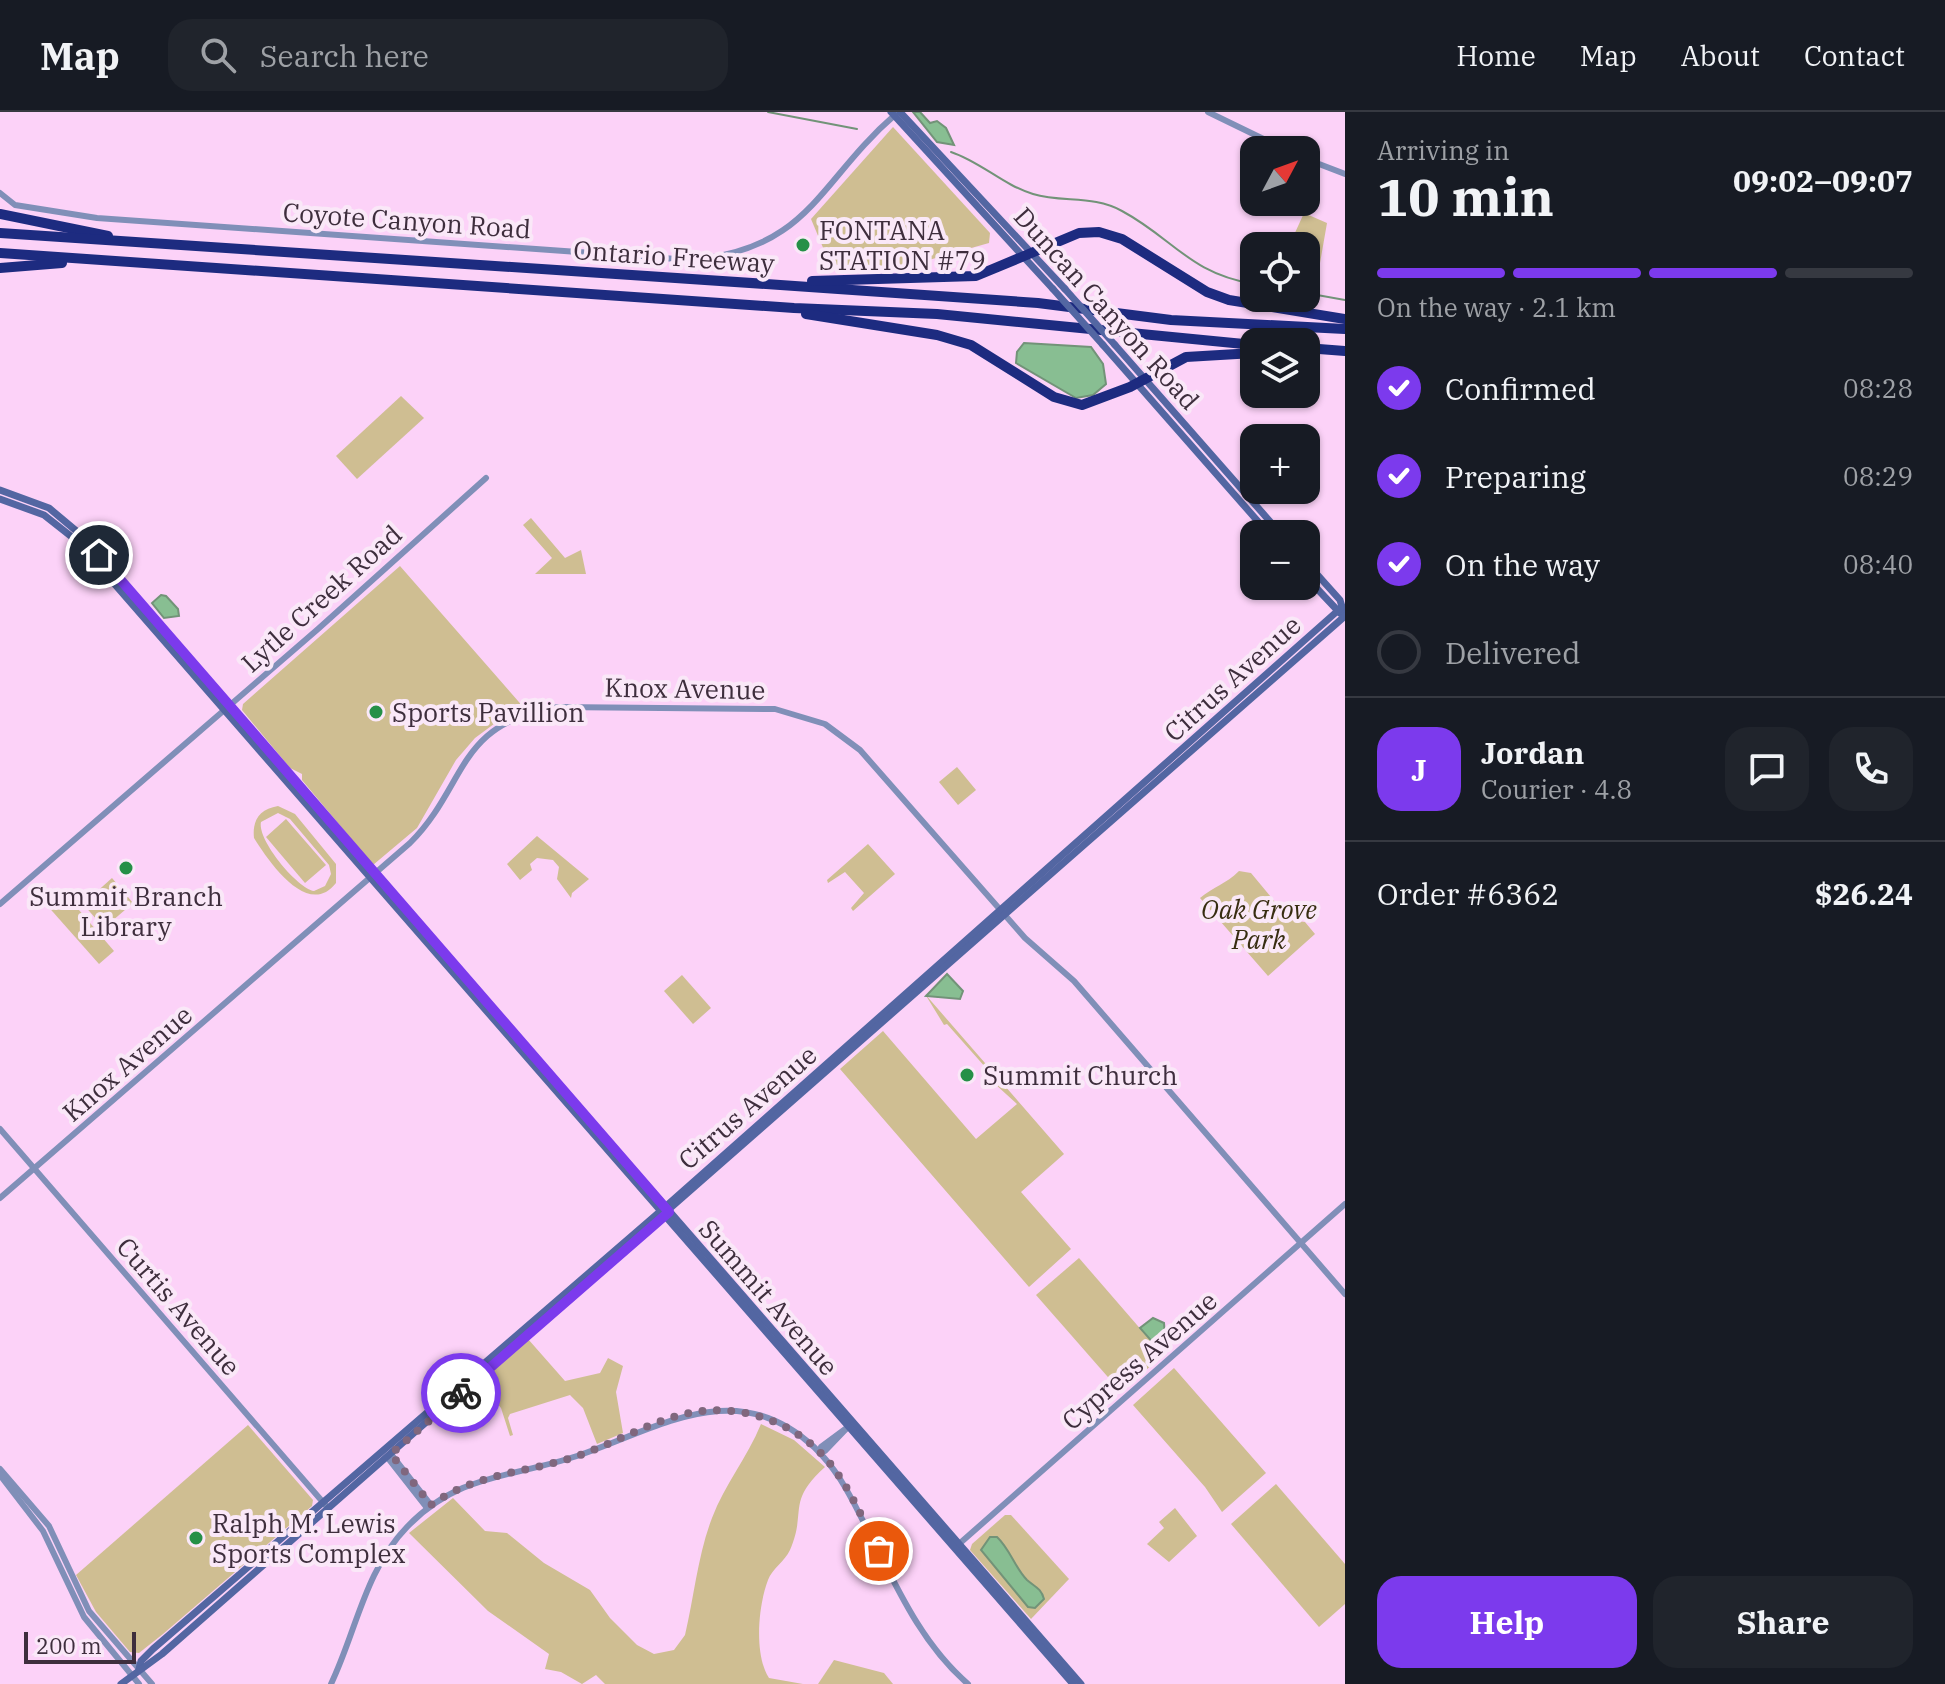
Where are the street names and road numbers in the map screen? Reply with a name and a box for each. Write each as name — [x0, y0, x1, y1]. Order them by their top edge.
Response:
street label: Coyote Canyon Road — [282, 194, 532, 246]
street label: Duncan Canyon Road — [1007, 200, 1207, 416]
street label: Ontario Freeway — [572, 232, 776, 280]
street label: Lytle Creek Road — [234, 517, 408, 679]
street label: Citrus Avenue — [1157, 608, 1307, 748]
street label: Knox Avenue — [604, 670, 766, 706]
street label: Knox Avenue — [55, 997, 199, 1129]
street label: Citrus Avenue — [671, 1038, 823, 1176]
street label: Summit Avenue — [692, 1212, 846, 1382]
street label: Curtis Avenue — [110, 1230, 248, 1382]
street label: Cypress Avenue — [1054, 1283, 1224, 1437]

